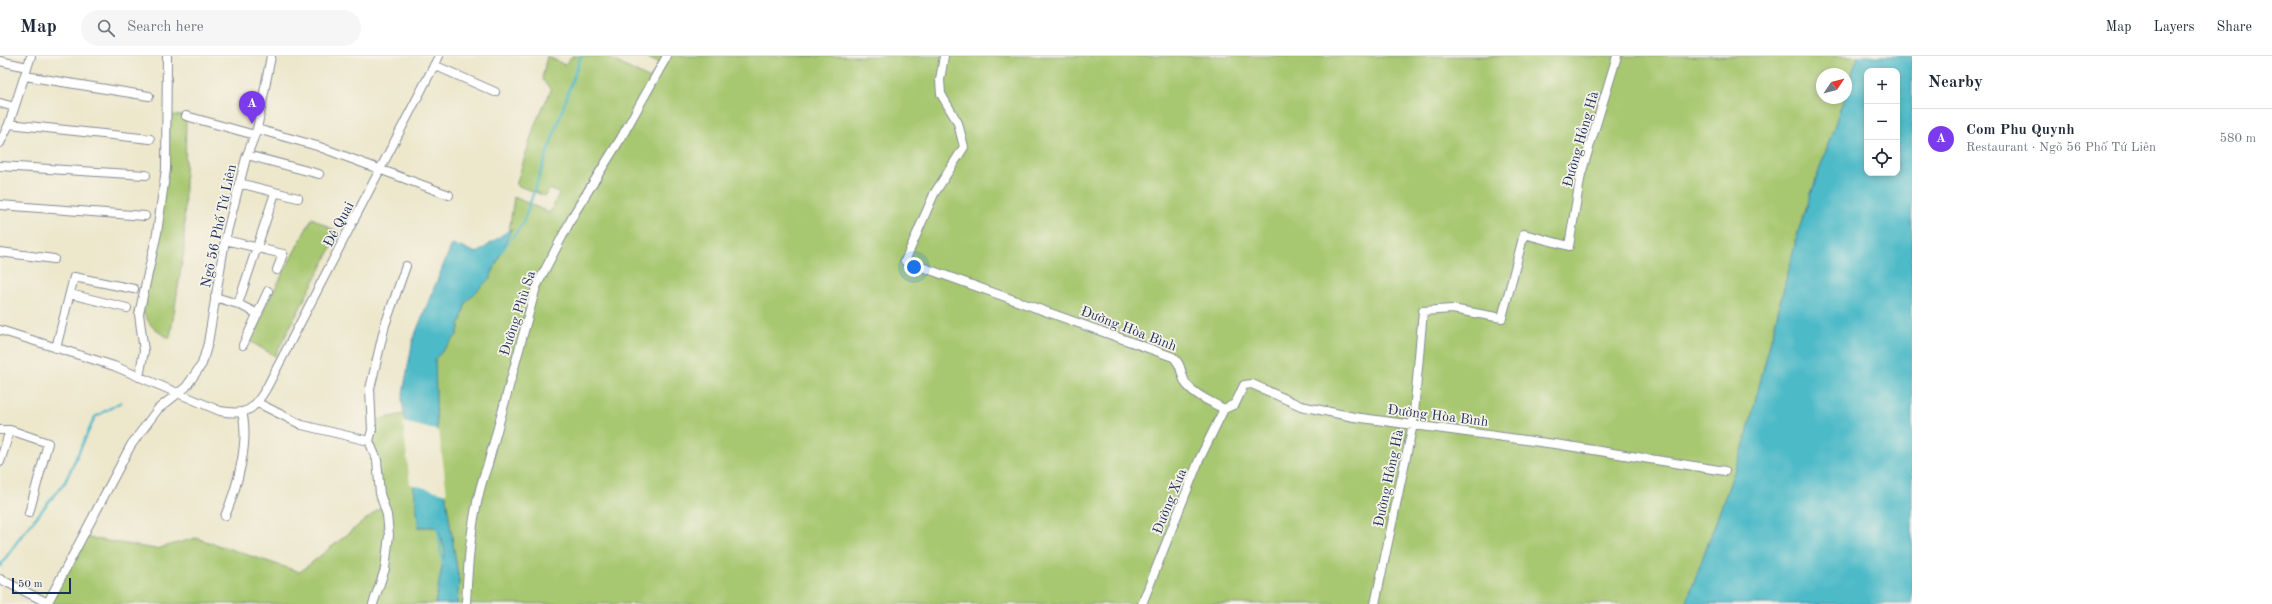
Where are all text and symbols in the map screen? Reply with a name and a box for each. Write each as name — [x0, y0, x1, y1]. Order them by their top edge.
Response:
search box — [81, 10, 361, 46]
icon: search — [95, 17, 117, 39]
text: Map — [20, 18, 57, 37]
text: Search here — [127, 20, 204, 35]
text: Map — [2106, 20, 2132, 34]
text: Layers — [2154, 20, 2195, 34]
text: Share — [2217, 20, 2252, 34]
north arrow — [1816, 68, 1852, 104]
map controls — [1864, 68, 1900, 176]
button: + — [1864, 68, 1900, 104]
text: Nearby — [1928, 74, 1983, 91]
street label: Đường Hồng Hà — [1559, 89, 1601, 189]
pin: A — [239, 91, 265, 124]
button: − — [1864, 104, 1900, 140]
text: Com Phu Quynh — [1966, 123, 2075, 138]
text: A — [1936, 132, 1946, 145]
text: 580 m — [2219, 132, 2256, 145]
button: locate — [1864, 140, 1900, 176]
text: Restaurant · Ngõ 56 Phố Tứ Liên — [1966, 141, 2156, 154]
street label: Ngõ 56 Phố Tứ Liên — [198, 163, 239, 289]
street label: Đê Quai — [321, 199, 357, 249]
your location — [904, 257, 924, 277]
street label: Đường Phù Sa — [498, 269, 538, 357]
street label: Đường Hòa Bình — [1079, 304, 1179, 354]
street label: Đường Hòa Bình — [1387, 403, 1490, 429]
street label: Đường Hồng Hà — [1370, 428, 1406, 528]
street label: Đường Xưa — [1150, 467, 1189, 536]
scale bar — [12, 576, 71, 595]
text: 50 m — [18, 579, 43, 590]

